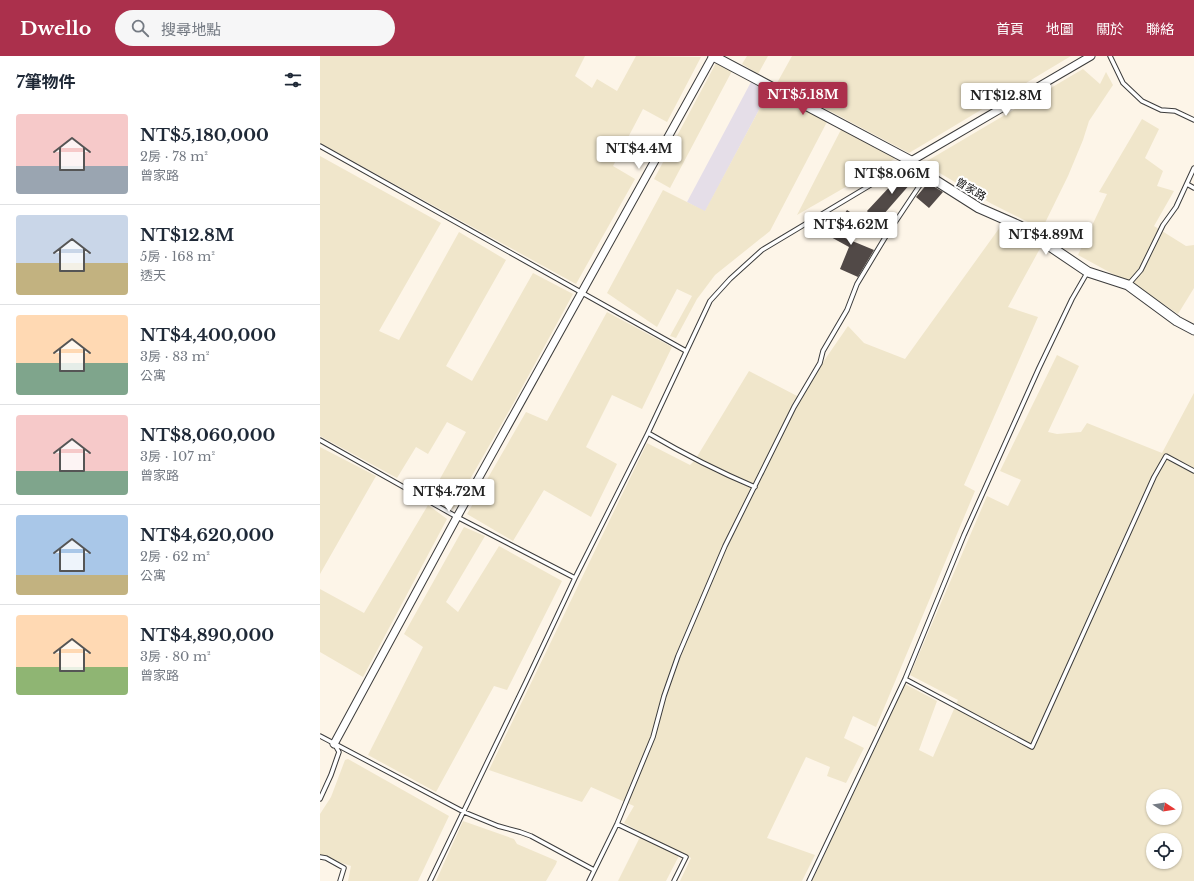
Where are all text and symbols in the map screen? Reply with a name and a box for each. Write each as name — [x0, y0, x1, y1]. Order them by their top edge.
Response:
search box — [115, 10, 395, 46]
text: Dwello — [20, 17, 91, 40]
icon: search — [129, 17, 151, 39]
text: 搜尋地點 — [161, 20, 221, 39]
text: 首頁 — [996, 20, 1024, 38]
text: 地圖 — [1046, 20, 1074, 38]
text: 關於 — [1096, 20, 1124, 38]
text: 聯絡 — [1146, 20, 1174, 38]
icon: filters — [282, 69, 304, 91]
text: 7筆物件 — [16, 72, 76, 93]
pin: NT$5.18M — [762, 82, 844, 116]
pin: NT$12.8M — [965, 83, 1047, 117]
text: NT$5.18M — [767, 86, 839, 103]
text: NT$12.8M — [970, 87, 1042, 104]
text: NT$5,180,000 — [140, 125, 269, 146]
icon: home — [48, 130, 96, 178]
pin: NT$4.4M — [602, 136, 676, 170]
text: NT$4.4M — [606, 140, 672, 157]
text: 2房 · 78 m² — [140, 148, 208, 165]
pin: NT$8.06M — [851, 161, 933, 195]
text: NT$8.06M — [854, 165, 930, 182]
text: 曾家路 — [140, 167, 179, 184]
street label: 曾家路 — [953, 175, 989, 203]
pin: NT$4.62M — [810, 212, 892, 246]
text: NT$4.62M — [813, 216, 889, 233]
pin: NT$4.89M — [1005, 222, 1087, 256]
text: NT$12.8M — [140, 225, 234, 246]
text: NT$4.89M — [1008, 226, 1084, 243]
icon: home — [48, 231, 96, 279]
text: 5房 · 168 m² — [140, 248, 215, 265]
text: 透天 — [140, 267, 166, 284]
text: NT$4,400,000 — [140, 325, 276, 346]
icon: home — [48, 331, 96, 379]
text: 3房 · 83 m² — [140, 348, 209, 365]
text: 公寓 — [140, 367, 166, 384]
text: NT$8,060,000 — [140, 425, 275, 446]
icon: home — [48, 431, 96, 479]
text: 3房 · 107 m² — [140, 448, 215, 465]
text: 曾家路 — [140, 467, 179, 484]
pin: NT$4.72M — [408, 479, 490, 513]
text: NT$4.72M — [412, 483, 486, 500]
text: NT$4,620,000 — [140, 525, 274, 546]
icon: home — [48, 531, 96, 579]
text: 2房 · 62 m² — [140, 548, 210, 565]
text: 公寓 — [140, 567, 166, 584]
text: NT$4,890,000 — [140, 625, 274, 646]
icon: home — [48, 631, 96, 679]
text: 3房 · 80 m² — [140, 648, 211, 665]
text: 曾家路 — [140, 667, 179, 684]
north arrow — [1146, 789, 1182, 825]
map controls — [1146, 789, 1182, 869]
button: locate — [1146, 833, 1182, 869]

